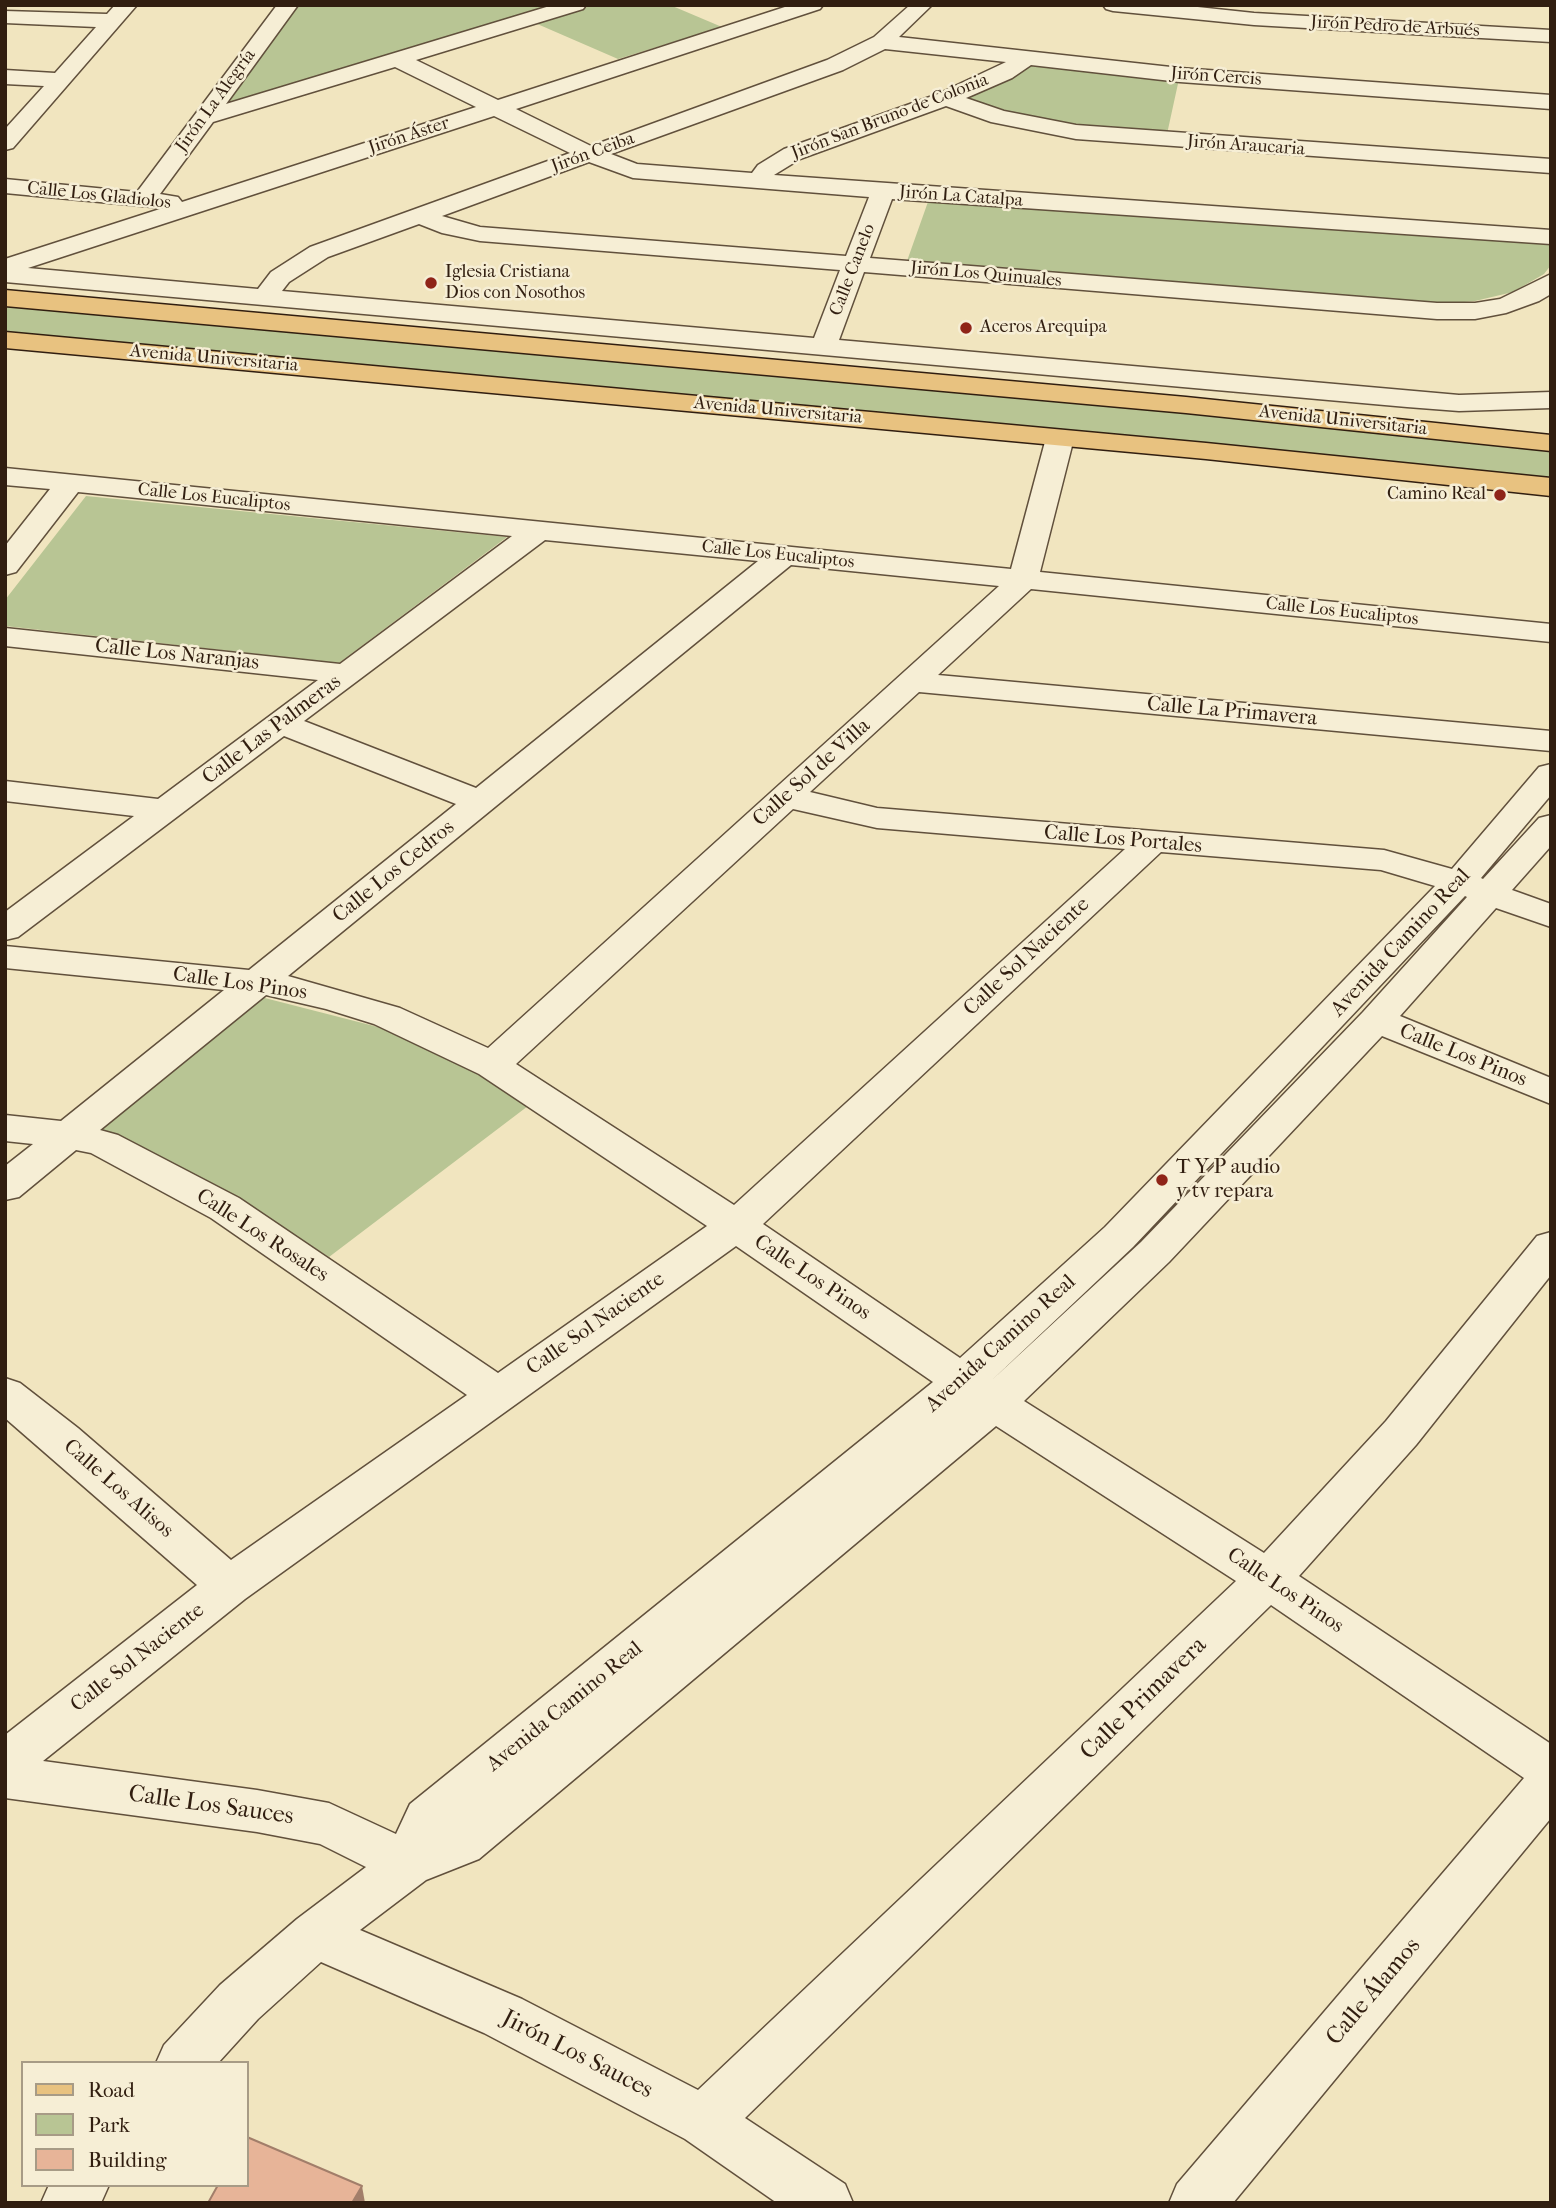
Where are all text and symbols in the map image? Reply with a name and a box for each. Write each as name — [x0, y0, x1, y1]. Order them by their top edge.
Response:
street label: Jirón Pedro de Arbués — [1310, 12, 1480, 42]
street label: Jirón La Alegría — [171, 45, 261, 157]
street label: Jirón Cercis — [1170, 63, 1262, 91]
street label: Jirón San Bruno de Colonia — [788, 69, 992, 165]
street label: Jirón Áster — [366, 113, 452, 159]
street label: Jirón Ceiba — [549, 128, 637, 178]
street label: Jirón Araucaria — [1186, 131, 1306, 161]
street label: Calle Los Gladiolos — [26, 178, 172, 214]
street label: Jirón La Catalpa — [898, 182, 1024, 212]
street label: Calle Canelo — [826, 221, 880, 319]
street label: Jirón Los Quinuales — [909, 258, 1063, 292]
place label: Iglesia Cristiana Dios con Nosothos — [445, 262, 585, 304]
marker: Iglesia Cristiana Dios con Nosothos — [423, 275, 439, 291]
place label: Aceros Arequipa — [980, 317, 1107, 339]
marker: Aceros Arequipa — [958, 320, 974, 336]
street label: Avenida Universitaria — [129, 341, 299, 377]
street label: Avenida Universitaria — [693, 393, 863, 429]
street label: Avenida Universitaria — [1258, 401, 1428, 441]
street label: Calle Los Eucaliptos — [137, 479, 291, 517]
place label: Camino Real — [1387, 484, 1486, 506]
marker: Camino Real — [1492, 487, 1508, 503]
street label: Calle Los Eucaliptos — [701, 536, 855, 574]
street label: Calle Los Eucaliptos — [1265, 593, 1419, 631]
street label: Calle Los Naranjas — [94, 634, 260, 676]
street label: Calle Las Palmeras — [198, 670, 346, 790]
street label: Calle La Primavera — [1146, 692, 1318, 732]
street label: Calle Sol de Villa — [748, 714, 876, 832]
street label: Calle Los Cedros — [328, 815, 460, 929]
street label: Calle Los Portales — [1043, 821, 1203, 859]
street label: Avenida Camino Real — [1326, 864, 1476, 1022]
street label: Calle Sol Naciente — [959, 892, 1095, 1022]
street label: Calle Los Pinos — [171, 962, 309, 1006]
street label: Calle Los Pinos — [1396, 1019, 1530, 1093]
place label: T Y P audio y tv repara — [1176, 1155, 1280, 1205]
marker: T Y P audio y tv repara — [1154, 1172, 1170, 1188]
street label: Calle Los Rosales — [191, 1184, 333, 1288]
street label: Calle Los Pinos — [749, 1230, 875, 1326]
street label: Calle Sol Naciente — [522, 1267, 670, 1381]
street label: Avenida Camino Real — [921, 1270, 1081, 1418]
street label: Calle Los Alisos — [58, 1434, 178, 1544]
street label: Calle Los Pinos — [1222, 1543, 1348, 1639]
street label: Calle Sol Naciente — [66, 1598, 210, 1718]
street label: Calle Primavera — [1075, 1632, 1213, 1766]
street label: Avenida Camino Real — [482, 1636, 648, 1778]
street label: Calle Los Sauces — [127, 1780, 295, 1832]
street label: Calle Álamos — [1321, 1932, 1427, 2052]
street label: Jirón Los Sauces — [497, 2005, 657, 2105]
legend — [21, 2061, 248, 2187]
text: Road — [88, 2078, 135, 2102]
text: Park — [88, 2113, 130, 2137]
text: Building — [88, 2148, 166, 2172]

